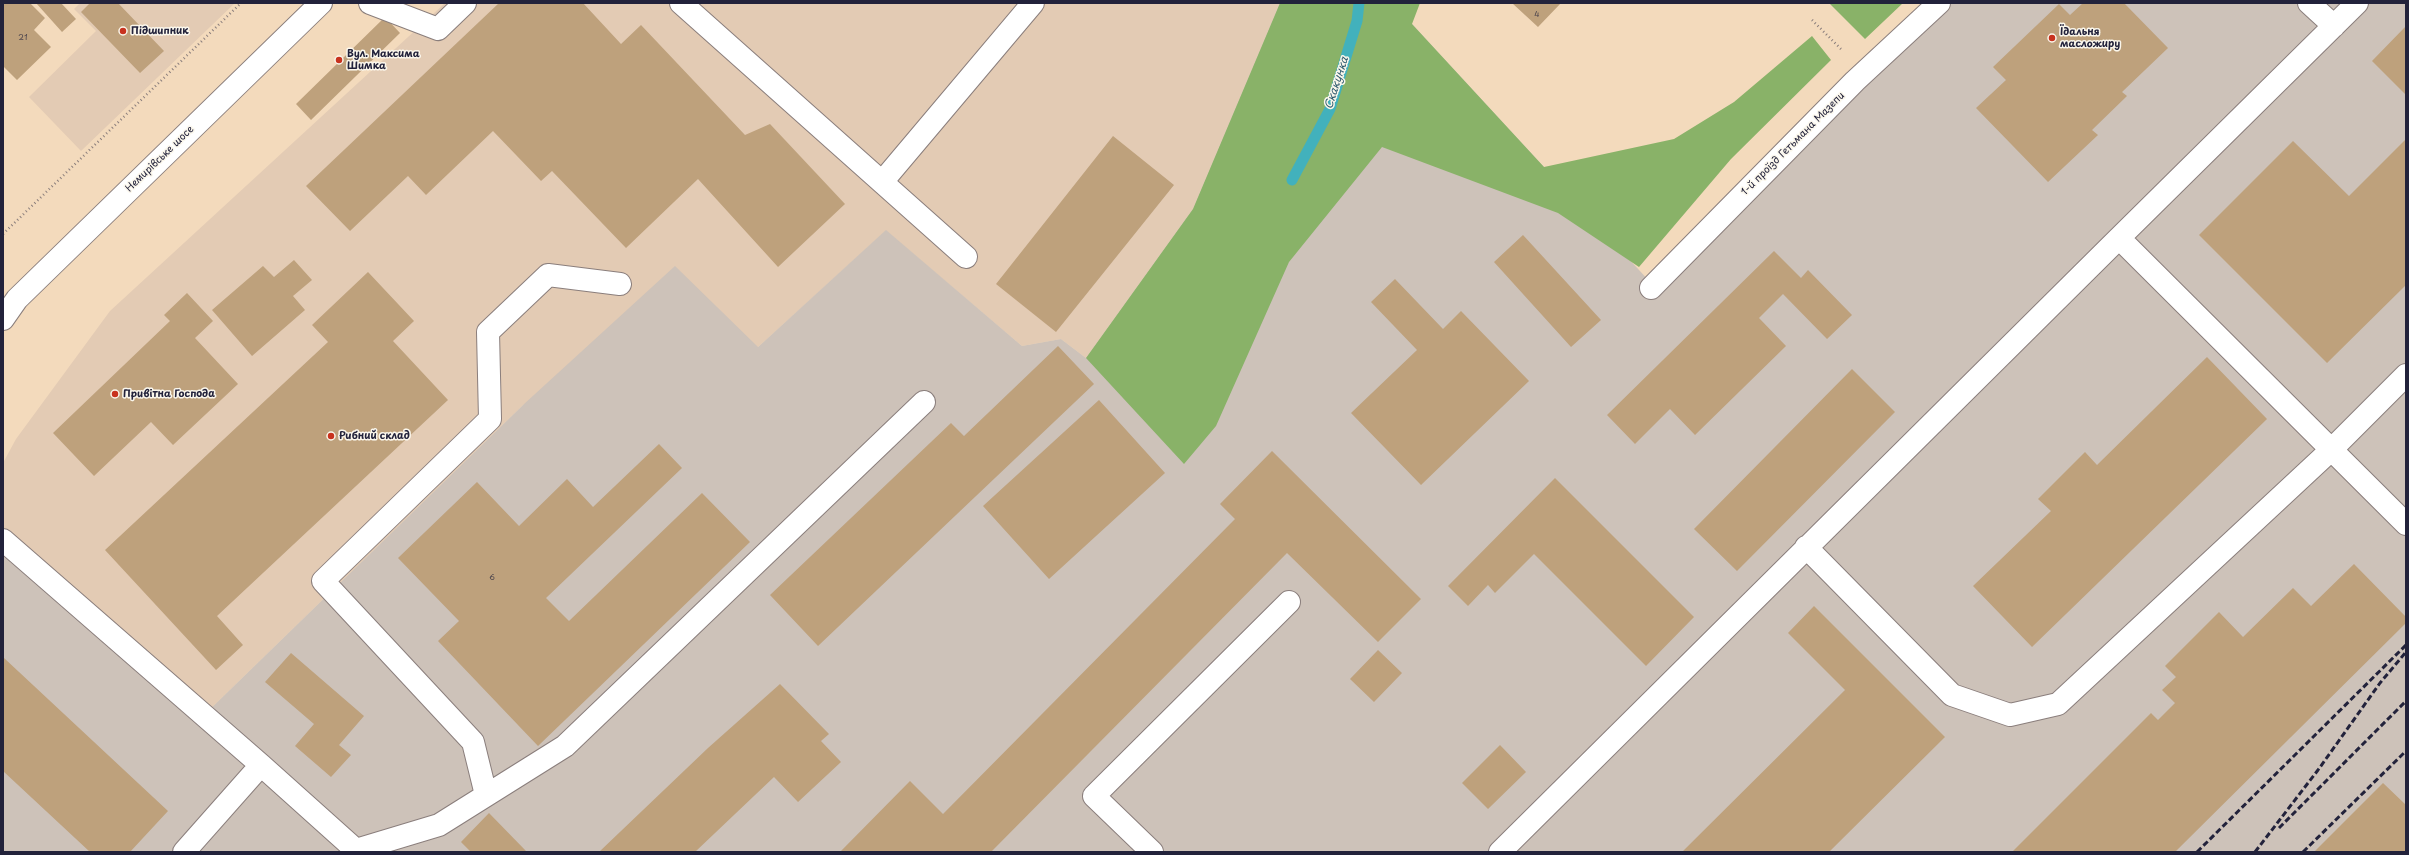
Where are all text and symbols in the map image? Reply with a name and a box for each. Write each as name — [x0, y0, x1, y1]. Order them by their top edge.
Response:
house number: 4 — [1534, 10, 1540, 20]
place label: Підшипник — [131, 25, 189, 37]
marker: Підшипник — [118, 26, 128, 36]
place label: Їдальня масложиру — [2060, 26, 2120, 50]
house number: 21 — [18, 33, 28, 43]
marker: Їдальня масложиру — [2047, 33, 2057, 43]
place label: Вул. Максима Шимка — [347, 48, 420, 72]
marker: Вул. Максима Шимка — [334, 55, 344, 65]
water label: Скакунка — [1322, 55, 1352, 111]
street label: 1-й проїзд Гетьмана Мазепи — [1739, 90, 1847, 198]
street label: Немирівське шосе — [124, 123, 196, 195]
place label: Привітна Господа — [123, 388, 215, 400]
marker: Привітна Господа — [110, 389, 120, 399]
place label: Рибний склад — [339, 430, 410, 442]
marker: Рибний склад — [326, 431, 336, 441]
house number: 6 — [489, 573, 495, 583]

